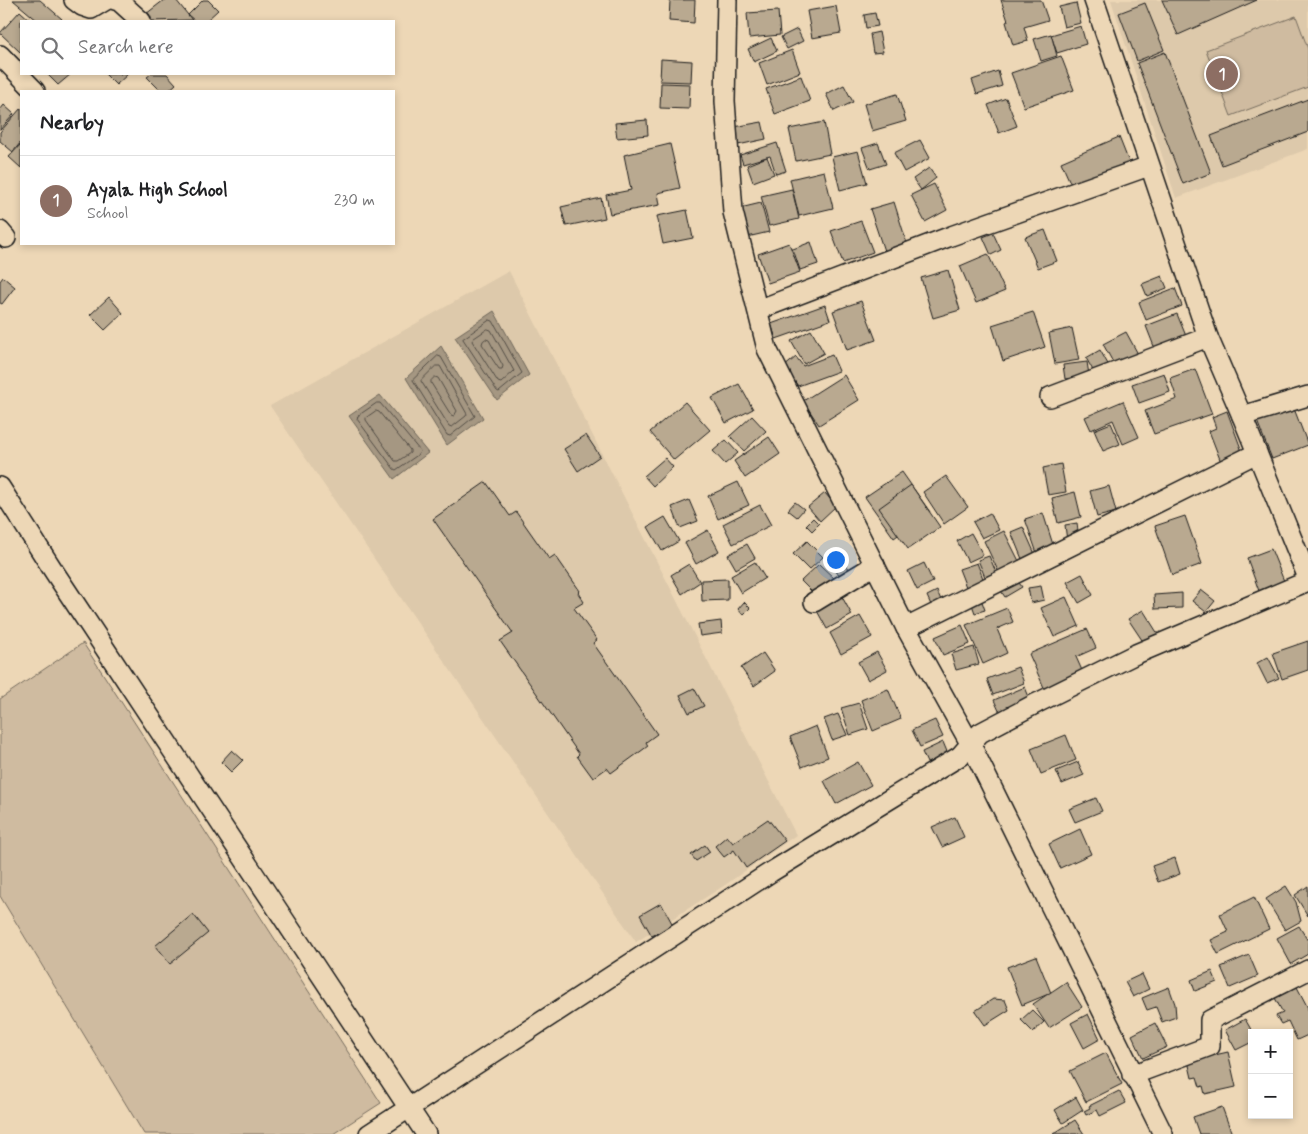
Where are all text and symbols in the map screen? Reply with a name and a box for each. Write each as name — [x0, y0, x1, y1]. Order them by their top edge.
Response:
search box — [20, 20, 395, 75]
icon: search — [38, 34, 66, 62]
text: Search here — [78, 35, 174, 60]
pin: 1 — [1206, 55, 1238, 93]
text: Nearby — [40, 109, 104, 137]
text: Ayala High School — [87, 178, 228, 203]
text: 1 — [52, 190, 60, 211]
text: 230 m — [334, 190, 375, 211]
text: School — [87, 203, 128, 224]
your location — [823, 547, 849, 573]
map controls — [1248, 1029, 1293, 1119]
button: + — [1248, 1029, 1293, 1074]
button: − — [1248, 1074, 1293, 1119]

